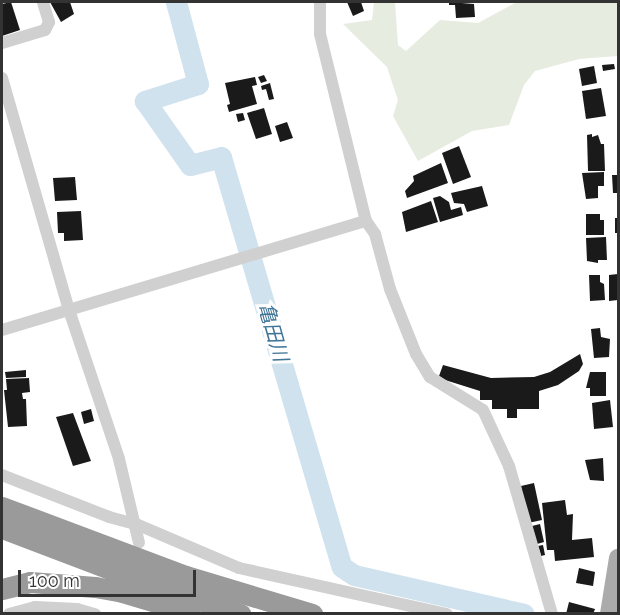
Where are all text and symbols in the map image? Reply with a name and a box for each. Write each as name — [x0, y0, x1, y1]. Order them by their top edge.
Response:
water label: 亀田川 — [253, 300, 293, 364]
scale bar — [21, 558, 200, 596]
text: 100 m — [29, 570, 80, 591]

